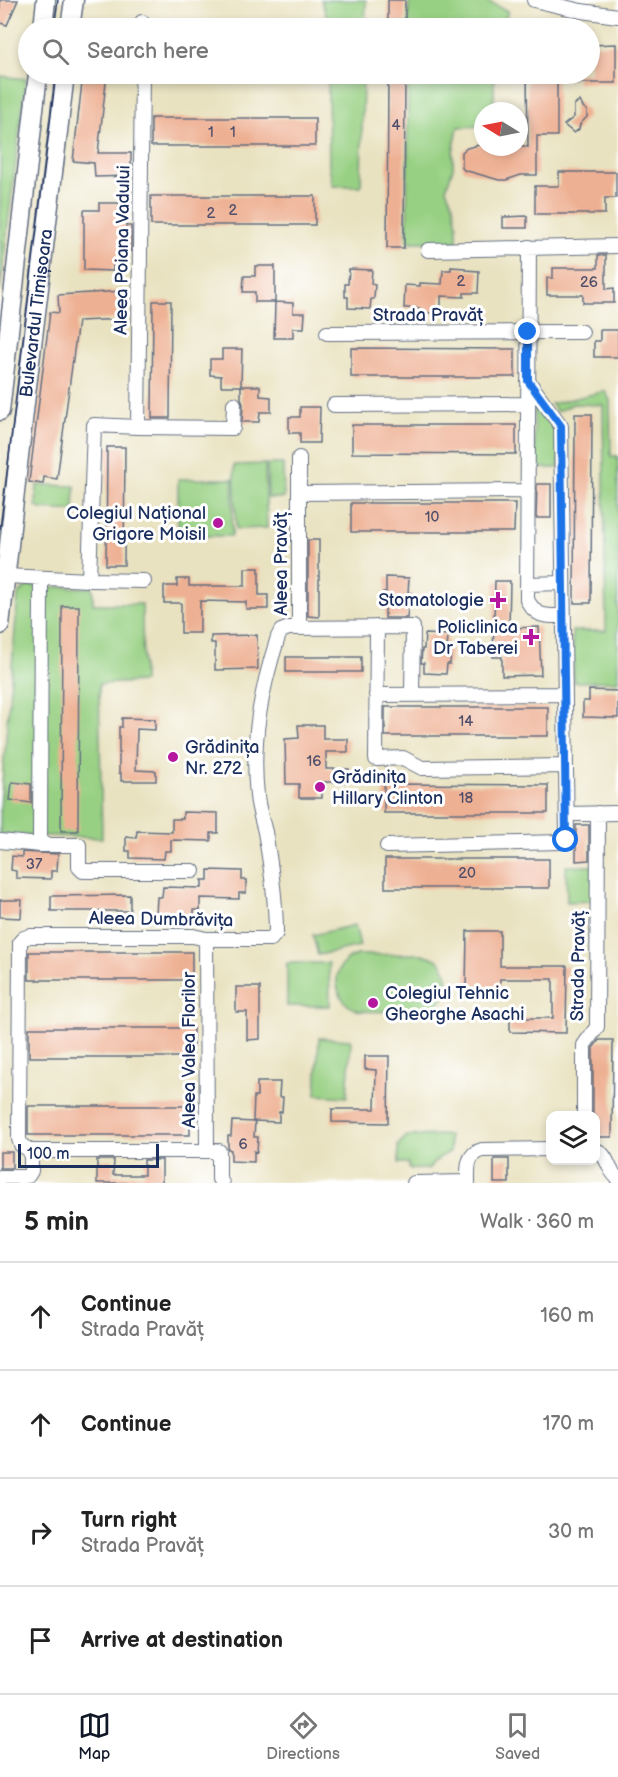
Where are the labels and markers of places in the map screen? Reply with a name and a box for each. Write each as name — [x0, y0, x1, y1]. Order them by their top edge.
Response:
place label: Colegiul Național Grigore Moisil — [66, 503, 206, 545]
marker: Colegiul Național Grigore Moisil — [211, 516, 225, 530]
place label: Stomatologie — [378, 590, 484, 611]
marker: Stomatologie — [489, 591, 507, 609]
place label: Policlinica Dr Taberei — [433, 617, 518, 659]
marker: Policlinica Dr Taberei — [522, 628, 540, 646]
place label: Grădinița Nr. 272 — [185, 737, 259, 779]
marker: Grădinița Nr. 272 — [166, 750, 180, 764]
place label: Grădinița Hillary Clinton — [332, 767, 443, 809]
marker: Grădinița Hillary Clinton — [313, 780, 327, 794]
place label: Colegiul Tehnic Gheorghe Asachi — [385, 983, 525, 1025]
marker: Colegiul Tehnic Gheorghe Asachi — [366, 996, 380, 1010]

